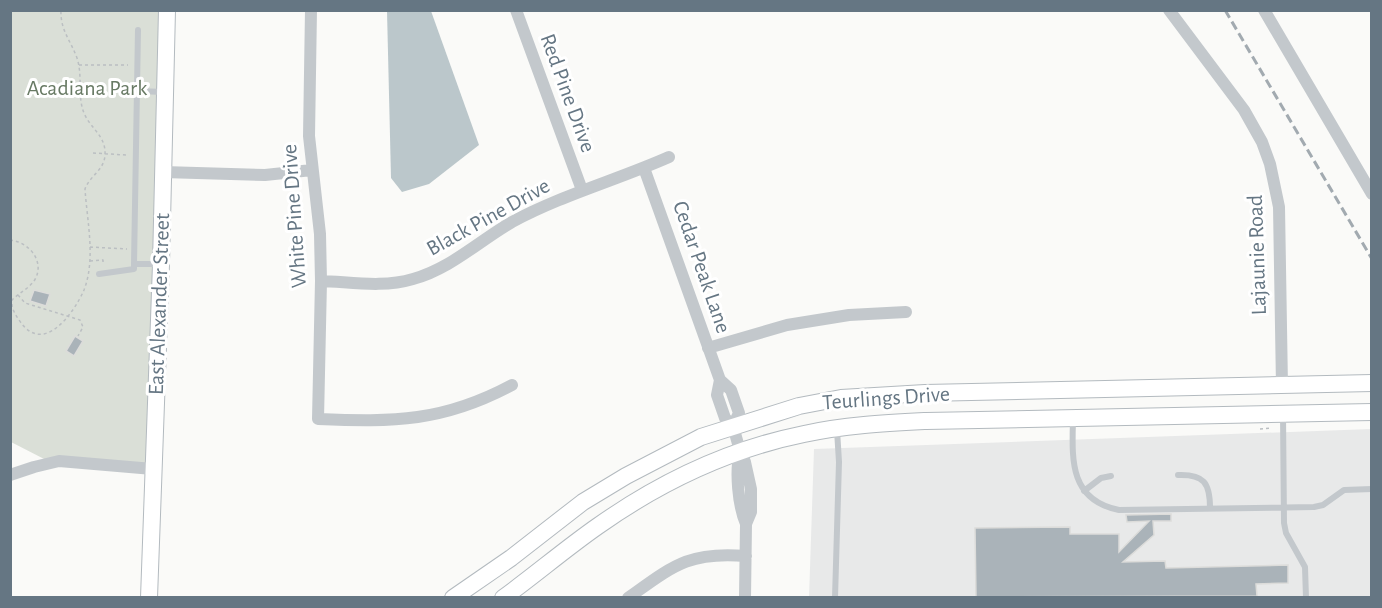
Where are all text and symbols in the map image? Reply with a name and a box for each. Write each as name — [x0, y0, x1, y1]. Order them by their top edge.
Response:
street label: Red Pine Drive — [536, 31, 600, 155]
park label: Acadiana Park — [27, 77, 147, 99]
street label: White Pine Drive — [278, 143, 310, 289]
street label: Black Pine Drive — [423, 174, 553, 260]
street label: Lajaunie Road — [1244, 194, 1270, 316]
street label: Cedar Peak Lane — [669, 198, 735, 336]
street label: East Alexander Street — [145, 213, 173, 395]
street label: Teurlings Drive — [821, 383, 951, 413]

